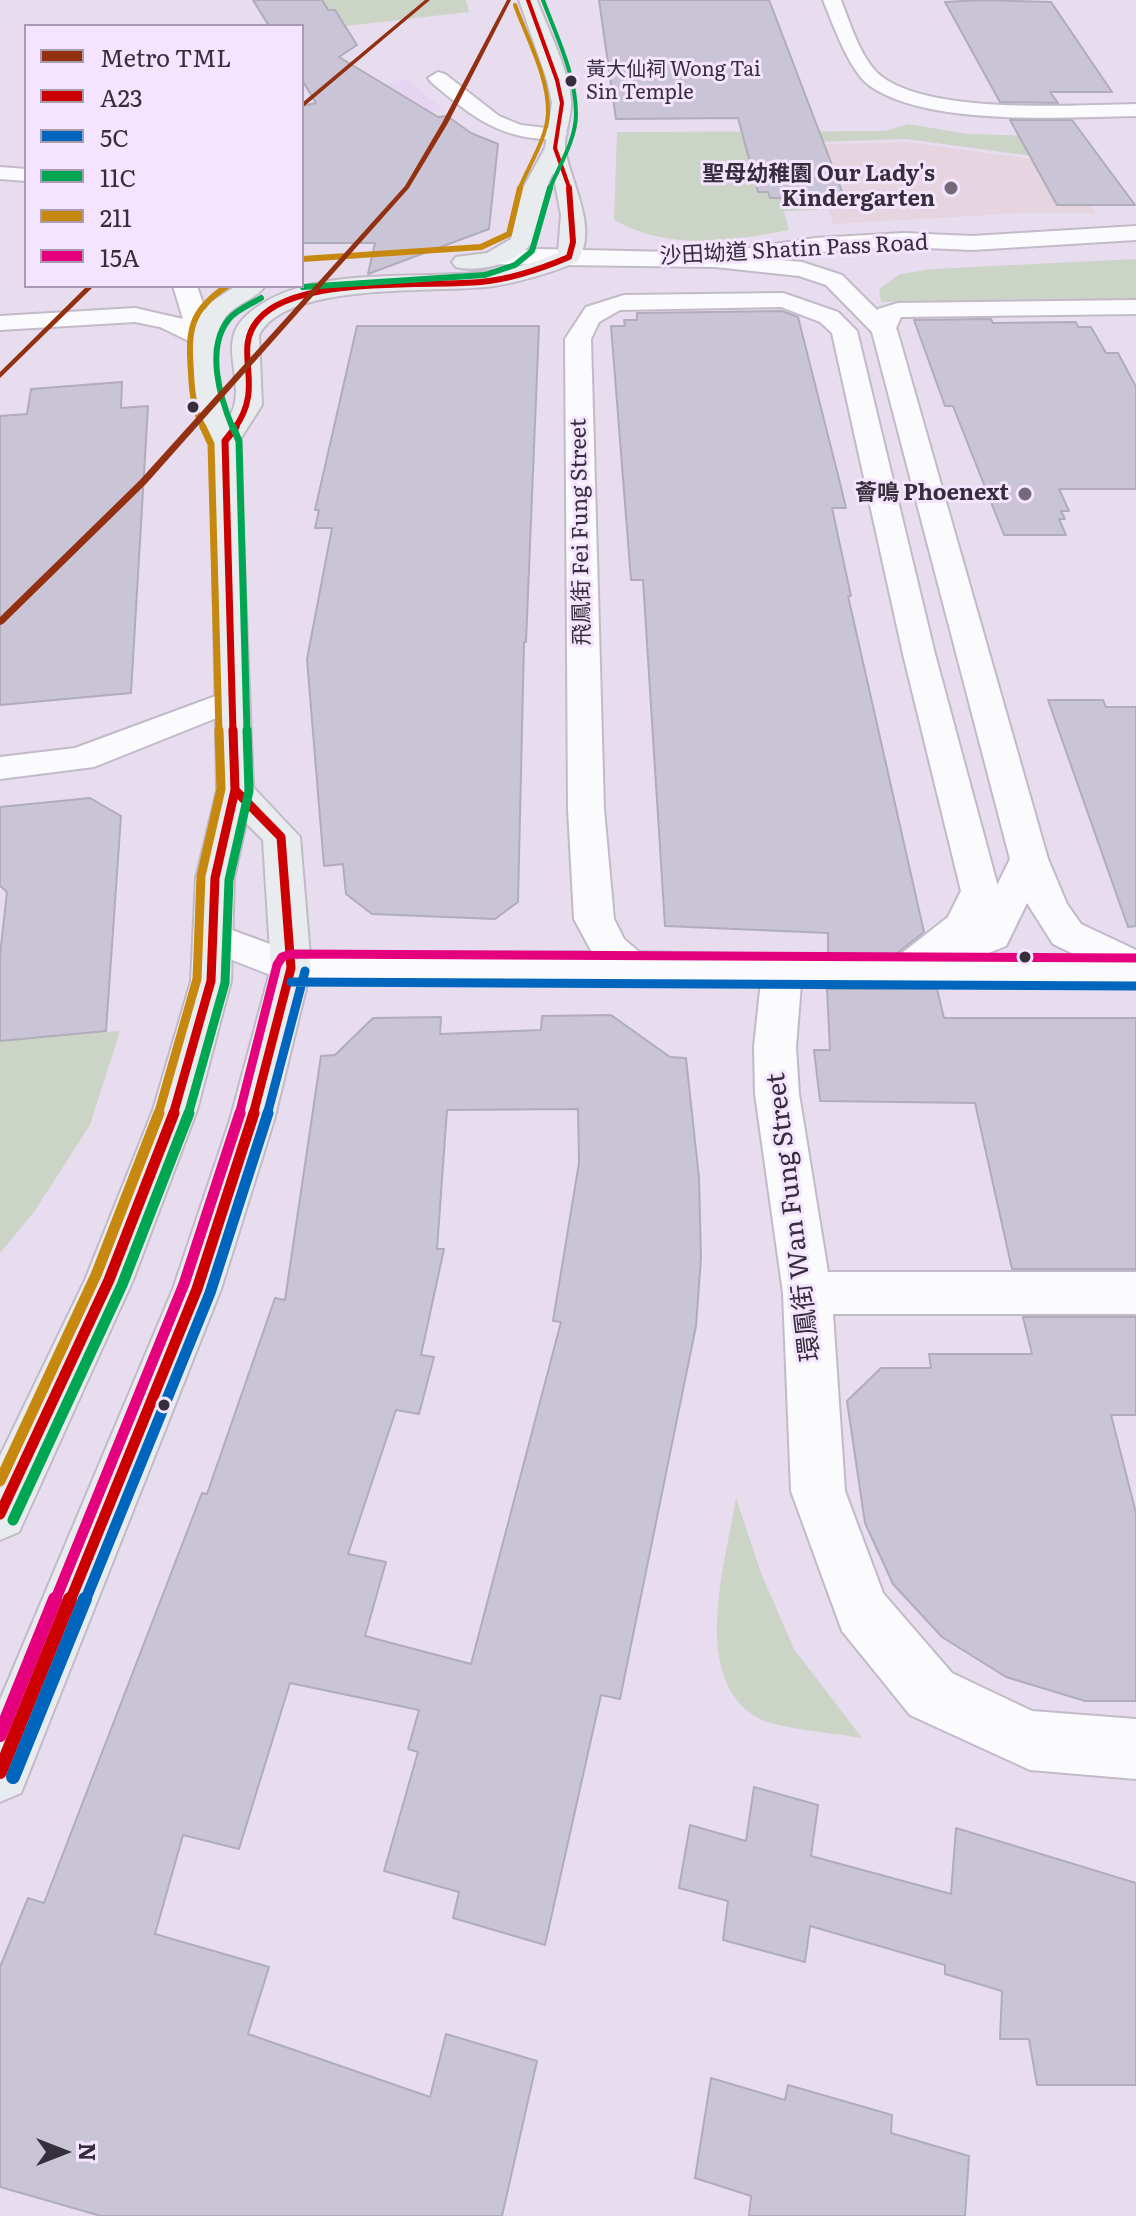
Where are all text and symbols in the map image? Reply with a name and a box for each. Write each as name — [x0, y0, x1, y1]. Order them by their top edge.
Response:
legend — [24, 24, 304, 288]
text: Metro TML — [100, 39, 232, 74]
place label: 黃大仙祠 Wong Tai Sin Temple — [586, 58, 761, 105]
marker: 黃大仙祠 Wong Tai Sin Temple — [563, 73, 579, 89]
text: A23 — [100, 79, 143, 114]
text: 5C — [100, 119, 129, 154]
text: 11C — [100, 159, 136, 194]
place label: 聖母幼稚園 Our Lady's Kindergarten — [702, 162, 935, 214]
marker: 聖母幼稚園 Our Lady's Kindergarten — [942, 179, 960, 197]
text: 211 — [100, 199, 132, 234]
street label: 沙田坳道 Shatin Pass Road — [659, 230, 929, 270]
text: 15A — [100, 239, 140, 274]
unlabelled marker — [185, 399, 201, 415]
street label: 飛鳳街 Fei Fung Street — [566, 418, 596, 646]
place label: 薈鳴 Phoenext — [855, 481, 1009, 507]
marker: 薈鳴 Phoenext — [1016, 485, 1034, 503]
unlabelled marker — [1017, 949, 1033, 965]
street label: 環鳳街 Wan Fung Street — [761, 1071, 827, 1363]
unlabelled marker — [156, 1397, 172, 1413]
north arrow — [24, 2112, 104, 2192]
text: N — [72, 2143, 105, 2161]

